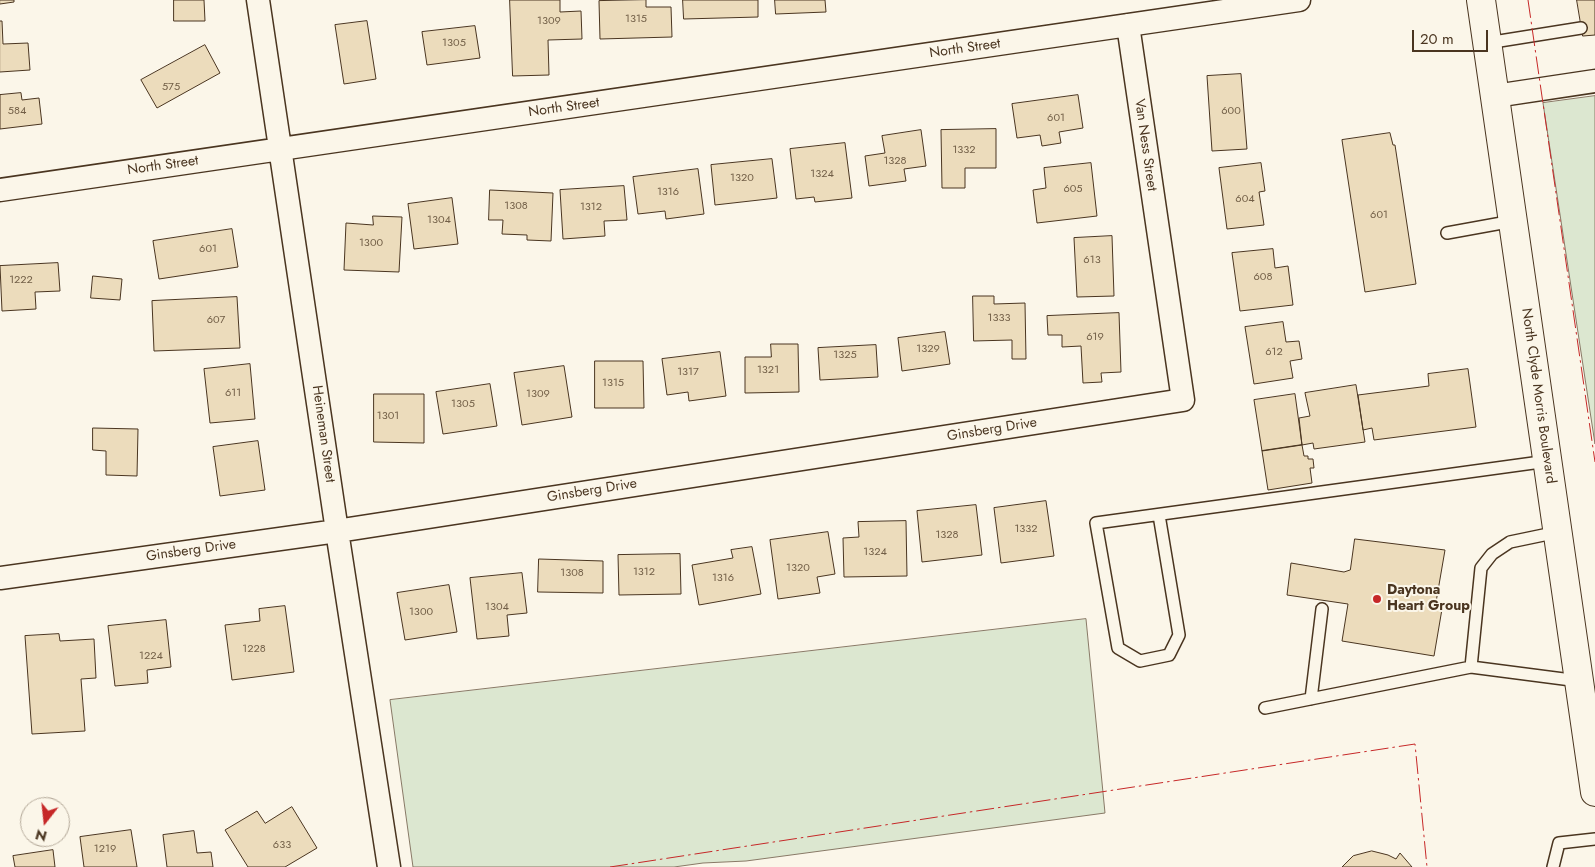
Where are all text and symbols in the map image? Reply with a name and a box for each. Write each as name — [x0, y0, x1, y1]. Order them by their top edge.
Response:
house number: 1315 — [625, 12, 647, 26]
house number: 1309 — [537, 14, 561, 28]
scale bar — [1415, 20, 1491, 52]
text: 20 m — [1420, 28, 1454, 50]
house number: 1305 — [442, 36, 466, 50]
street label: North Street — [928, 36, 1002, 62]
house number: 575 — [162, 80, 180, 94]
street label: North Street — [527, 95, 601, 121]
street label: Van Ness Street — [1130, 98, 1160, 192]
house number: 584 — [8, 104, 26, 118]
house number: 600 — [1221, 104, 1241, 118]
house number: 601 — [1047, 111, 1065, 125]
house number: 1332 — [952, 143, 976, 157]
street label: North Street — [126, 153, 200, 179]
house number: 1328 — [883, 154, 907, 168]
house number: 1324 — [810, 167, 834, 181]
house number: 1320 — [730, 171, 754, 185]
house number: 605 — [1063, 182, 1083, 196]
house number: 1316 — [657, 185, 679, 199]
house number: 604 — [1235, 192, 1255, 206]
house number: 1308 — [504, 199, 528, 213]
house number: 1312 — [580, 200, 602, 214]
house number: 601 — [1370, 208, 1388, 222]
house number: 1304 — [427, 213, 451, 227]
house number: 1300 — [359, 236, 383, 250]
house number: 601 — [199, 242, 217, 256]
house number: 613 — [1083, 253, 1101, 267]
house number: 608 — [1254, 270, 1272, 284]
house number: 1222 — [9, 273, 33, 287]
street label: North Clyde Morris Boulevard — [1517, 307, 1559, 485]
house number: 1333 — [988, 311, 1010, 325]
house number: 607 — [207, 313, 225, 327]
house number: 619 — [1086, 330, 1104, 344]
house number: 1329 — [916, 342, 940, 356]
house number: 612 — [1265, 345, 1283, 359]
house number: 1325 — [833, 348, 857, 362]
house number: 1321 — [757, 363, 779, 377]
house number: 1317 — [677, 365, 699, 379]
house number: 1315 — [602, 376, 624, 390]
street label: Heineman Street — [308, 384, 338, 484]
house number: 611 — [225, 386, 241, 400]
house number: 1309 — [526, 387, 550, 401]
house number: 1305 — [451, 397, 475, 411]
house number: 1301 — [377, 409, 399, 423]
street label: Ginsberg Drive — [946, 415, 1038, 445]
street label: Ginsberg Drive — [546, 476, 638, 506]
house number: 1332 — [1014, 522, 1038, 536]
house number: 1328 — [935, 528, 959, 542]
street label: Ginsberg Drive — [145, 536, 237, 566]
house number: 1324 — [863, 545, 887, 559]
house number: 1320 — [786, 561, 810, 575]
house number: 1312 — [633, 565, 655, 579]
house number: 1308 — [560, 566, 584, 580]
house number: 1316 — [712, 571, 734, 585]
place label: Daytona Heart Group — [1387, 583, 1470, 616]
marker: Daytona Heart Group — [1371, 593, 1383, 605]
house number: 1304 — [485, 600, 509, 614]
house number: 1300 — [409, 605, 433, 619]
house number: 1228 — [242, 642, 266, 656]
house number: 1224 — [139, 649, 163, 663]
north arrow — [20, 797, 70, 847]
text: N — [33, 824, 49, 847]
house number: 633 — [273, 838, 291, 852]
house number: 1219 — [94, 842, 116, 856]

